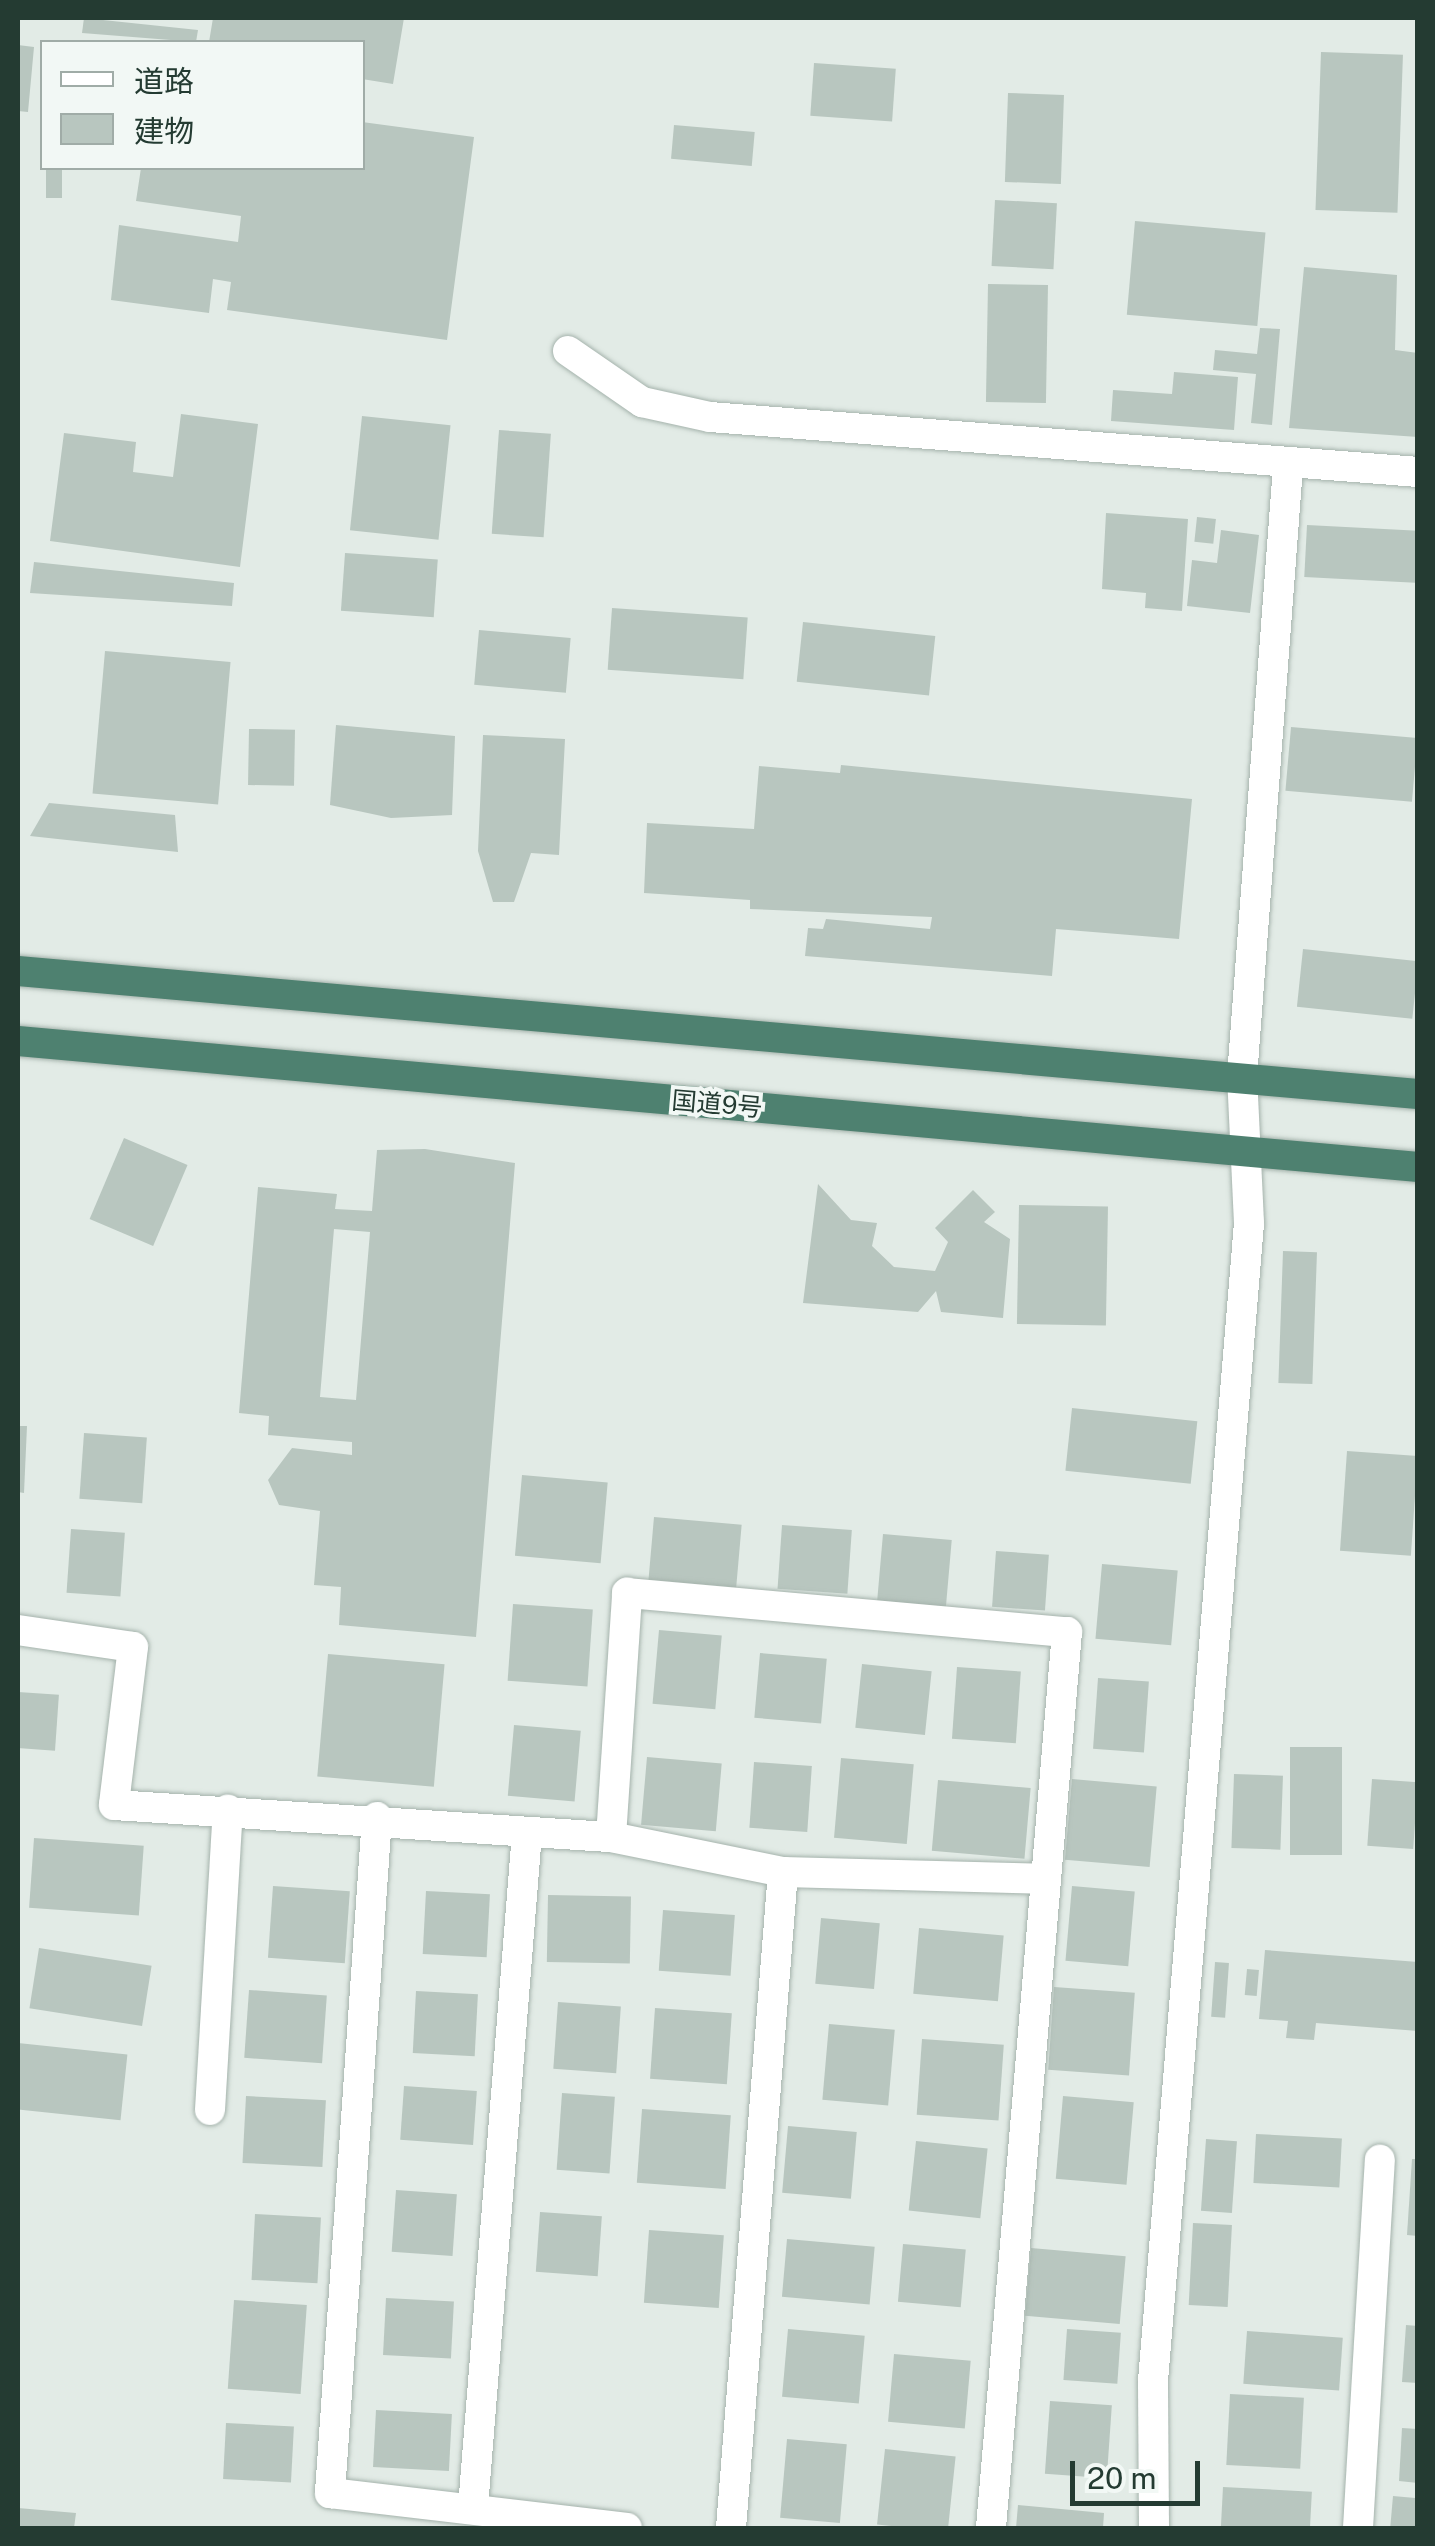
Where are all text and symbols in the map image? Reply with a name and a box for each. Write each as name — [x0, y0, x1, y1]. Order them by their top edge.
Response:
legend — [40, 40, 365, 170]
text: 道路 — [134, 63, 194, 99]
text: 建物 — [134, 113, 194, 149]
street label: 国道9号 — [671, 1085, 763, 1123]
scale bar — [1075, 2441, 1205, 2503]
text: 20 m — [1087, 2460, 1156, 2496]

